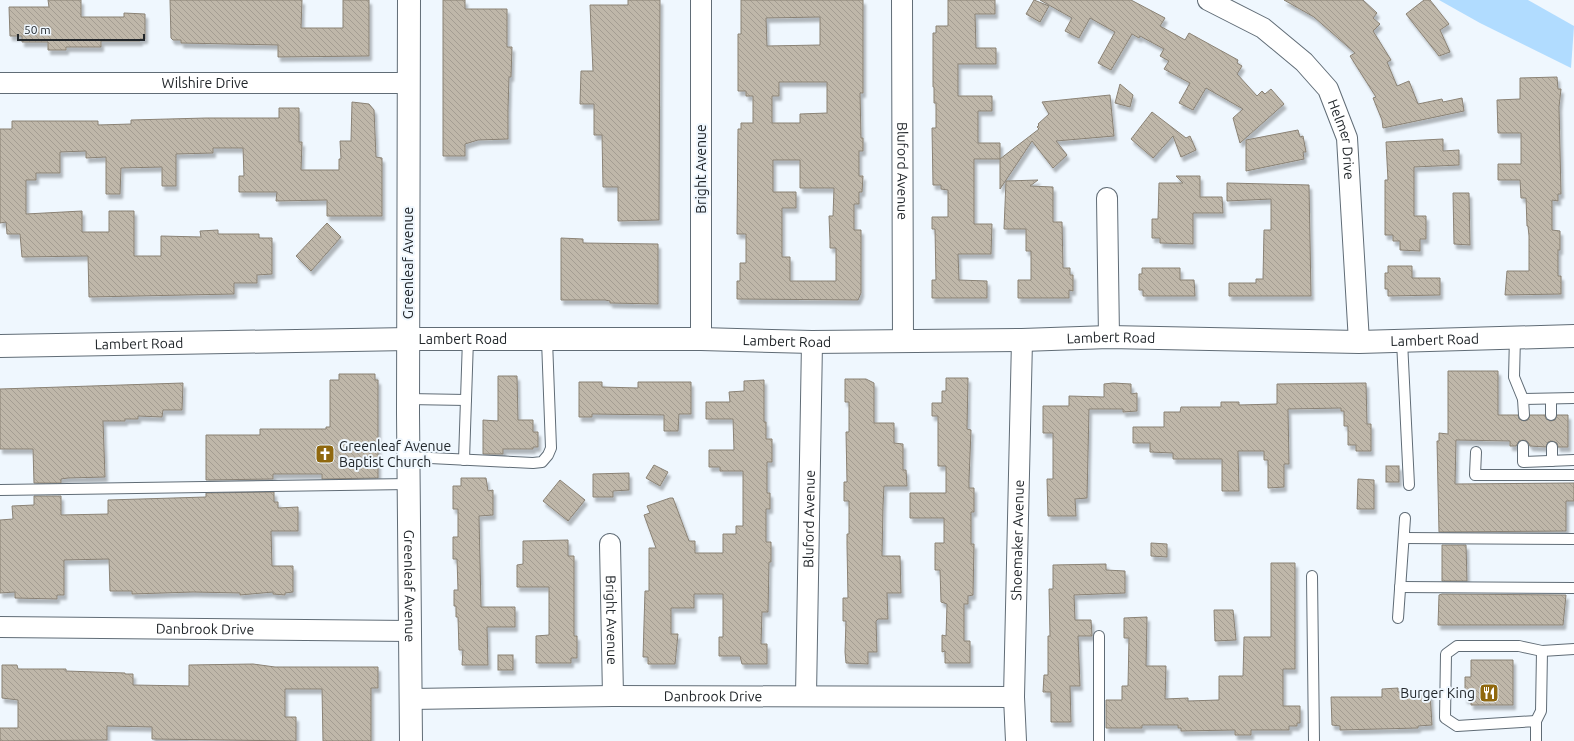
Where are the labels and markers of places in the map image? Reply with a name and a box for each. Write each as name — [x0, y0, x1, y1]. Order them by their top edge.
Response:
place label: Greenleaf Avenue Baptist Church — [339, 438, 451, 470]
church icon: Greenleaf Avenue Baptist Church — [314, 443, 336, 465]
restaurant icon: Burger King — [1478, 682, 1500, 704]
place label: Burger King — [1400, 685, 1475, 701]

